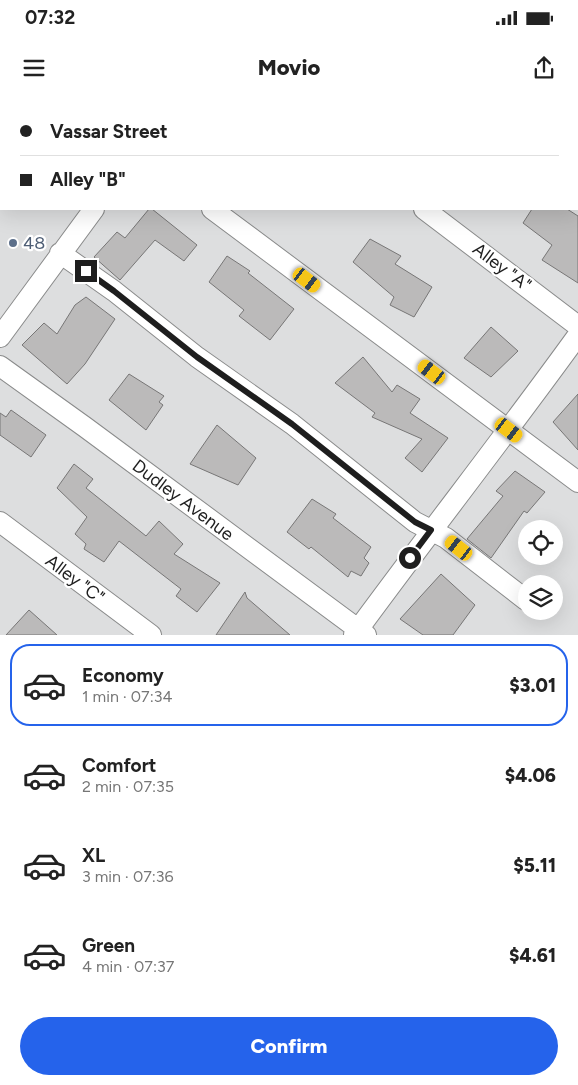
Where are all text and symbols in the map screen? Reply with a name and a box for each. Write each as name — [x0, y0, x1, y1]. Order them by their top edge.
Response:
text: 07:32 — [25, 6, 75, 29]
icon: menu — [20, 54, 48, 82]
text: Movio — [258, 54, 320, 81]
icon: share — [530, 54, 558, 82]
text: Vassar Street — [50, 120, 168, 143]
text: Alley "B" — [50, 168, 126, 191]
place label: 48 — [23, 232, 45, 254]
marker: 48 — [7, 237, 19, 249]
street label: Alley "A" — [468, 238, 536, 296]
route end — [75, 260, 97, 282]
car — [290, 265, 323, 295]
car — [415, 357, 448, 387]
car — [492, 415, 525, 445]
street label: Dudley Avenue — [128, 455, 238, 545]
map controls — [518, 520, 563, 620]
button: locate — [518, 520, 563, 565]
car — [442, 533, 475, 563]
route start — [399, 547, 421, 569]
street label: Alley "C" — [41, 550, 109, 608]
button: layers — [518, 575, 563, 620]
icon: car — [22, 663, 67, 708]
text: Economy — [82, 664, 164, 687]
text: $3.01 — [509, 674, 556, 697]
text: 1 min · 07:34 — [82, 687, 172, 706]
icon: car — [22, 753, 67, 798]
text: Comfort — [82, 754, 157, 777]
text: $4.06 — [505, 764, 556, 787]
text: 2 min · 07:35 — [82, 777, 174, 796]
icon: car — [22, 843, 67, 888]
text: XL — [82, 844, 105, 867]
text: $5.11 — [513, 854, 556, 877]
text: 3 min · 07:36 — [82, 867, 174, 886]
icon: car — [22, 933, 67, 978]
text: Green — [82, 934, 135, 957]
text: $4.61 — [509, 944, 556, 967]
text: 4 min · 07:37 — [82, 957, 174, 976]
button: Confirm — [20, 1017, 558, 1075]

